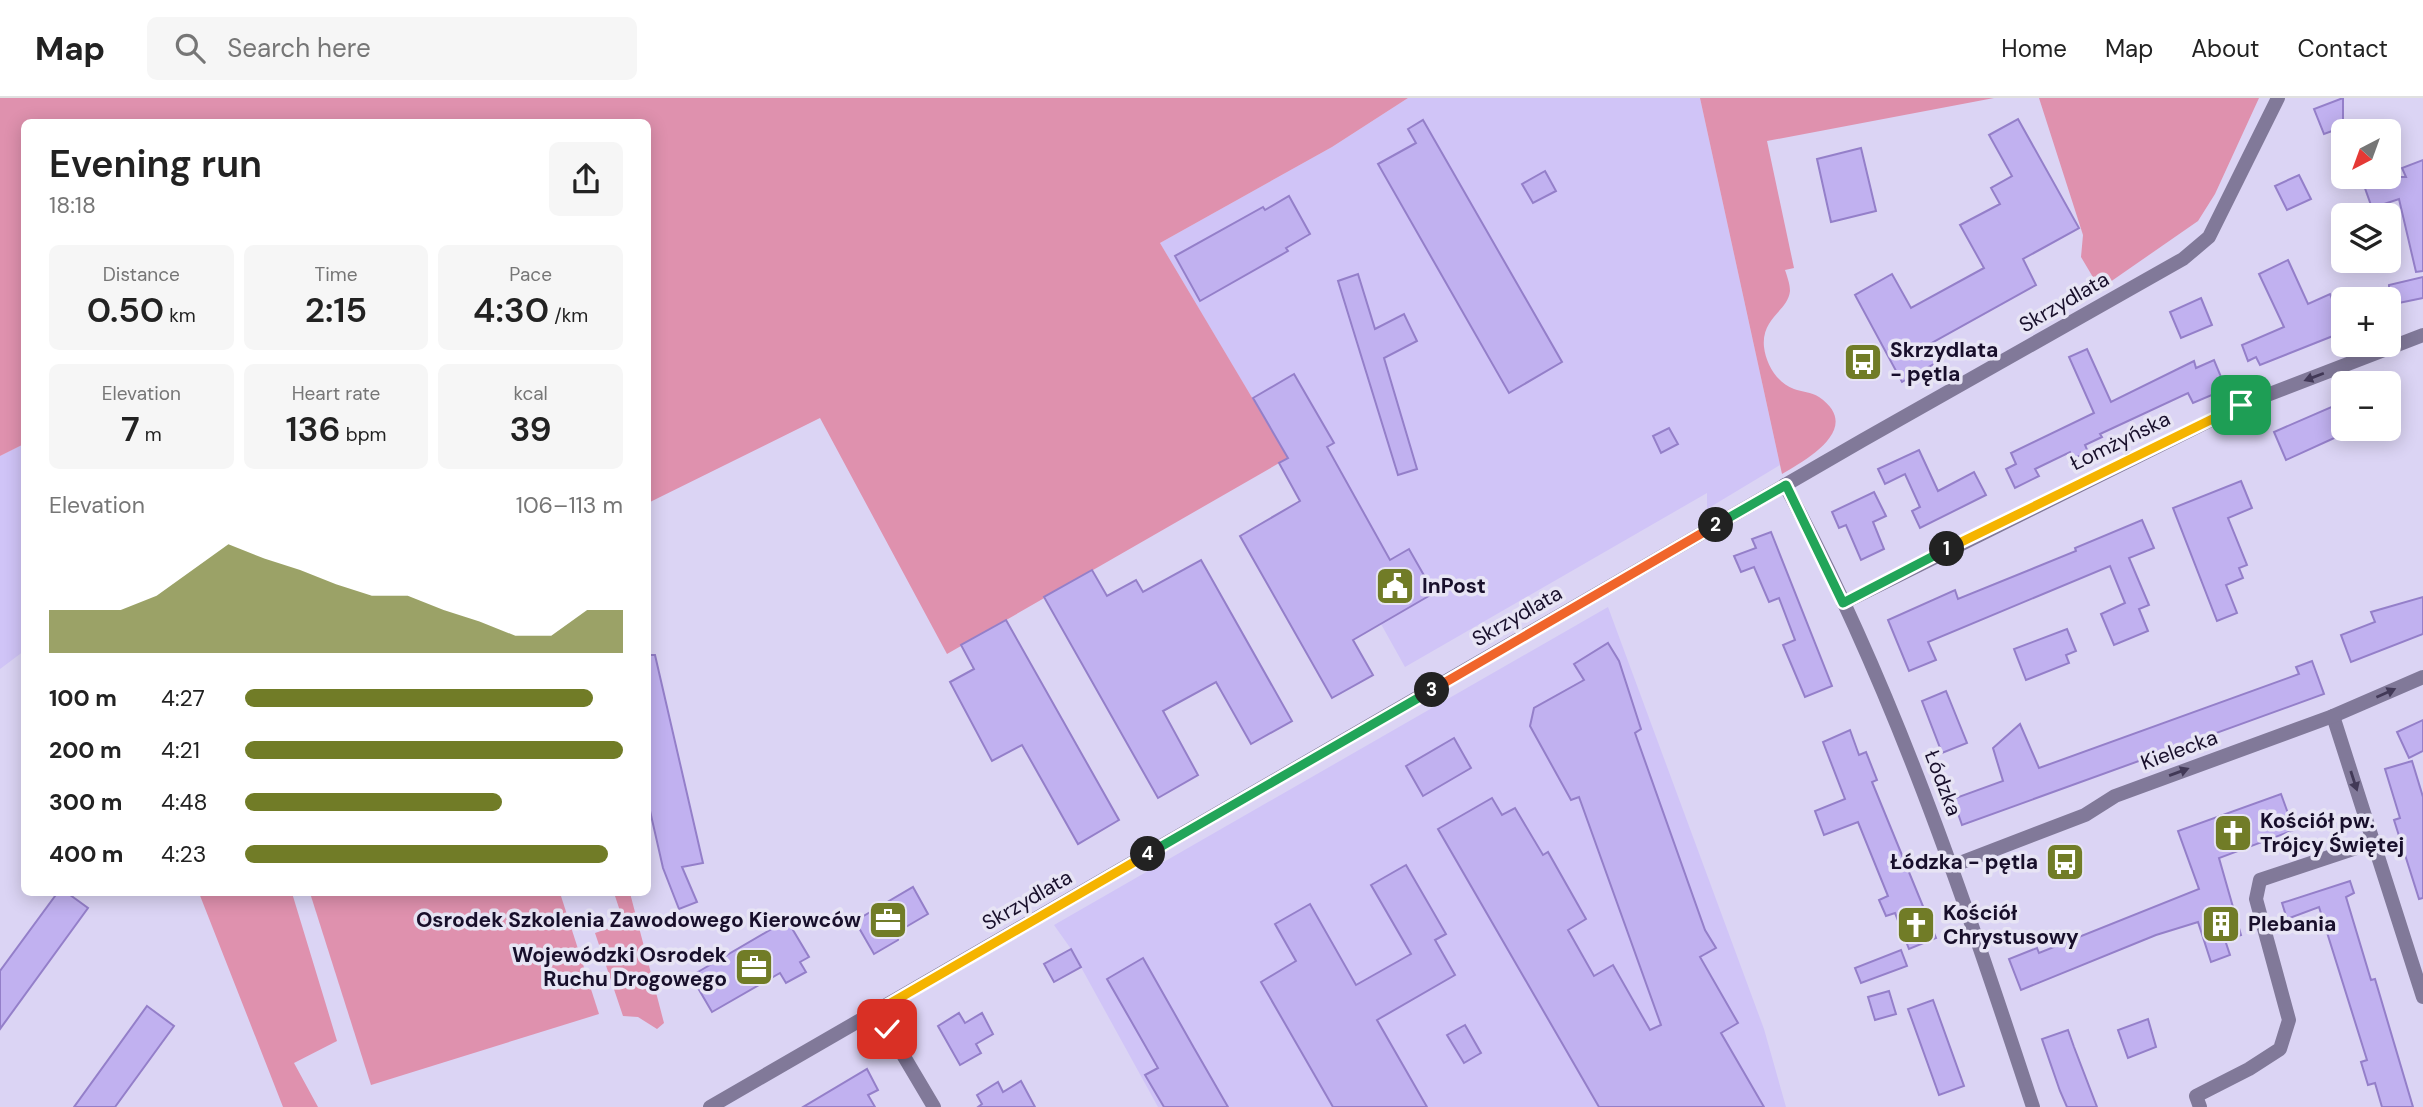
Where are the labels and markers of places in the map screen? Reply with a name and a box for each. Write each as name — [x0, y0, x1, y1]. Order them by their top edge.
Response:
place label: Skrzydlata - pętla — [1890, 336, 1998, 388]
bus stop icon: Skrzydlata - pętla — [1842, 341, 1884, 383]
pin — [2211, 375, 2271, 435]
pin: 2 — [1698, 508, 1734, 542]
pin: 1 — [1930, 532, 1965, 566]
public building icon: InPost — [1374, 565, 1416, 607]
place label: InPost — [1422, 572, 1486, 600]
pin: 3 — [1414, 672, 1450, 708]
place label: Kościół pw. Trójcy Świętej — [2260, 807, 2404, 859]
church icon: Kościół pw. Trójcy Świętej — [2212, 812, 2254, 854]
pin: 4 — [1130, 836, 1166, 872]
bus stop icon: Łódzka - pętla — [2044, 841, 2086, 883]
place label: Łódzka - pętla — [1890, 848, 2038, 876]
office icon: Osrodek Szkolenia Zawodowego Kierowców — [867, 899, 909, 941]
place label: Kościół Chrystusowy — [1943, 899, 2079, 951]
building icon: Plebania — [2200, 903, 2242, 945]
church icon: Kościół Chrystusowy — [1895, 904, 1937, 946]
place label: Osrodek Szkolenia Zawodowego Kierowców — [416, 906, 861, 934]
place label: Plebania — [2248, 910, 2336, 938]
place label: Wojewódzki Osrodek Ruchu Drogowego — [512, 941, 727, 993]
office icon: Wojewódzki Osrodek Ruchu Drogowego — [733, 946, 775, 988]
pin — [857, 999, 917, 1059]

